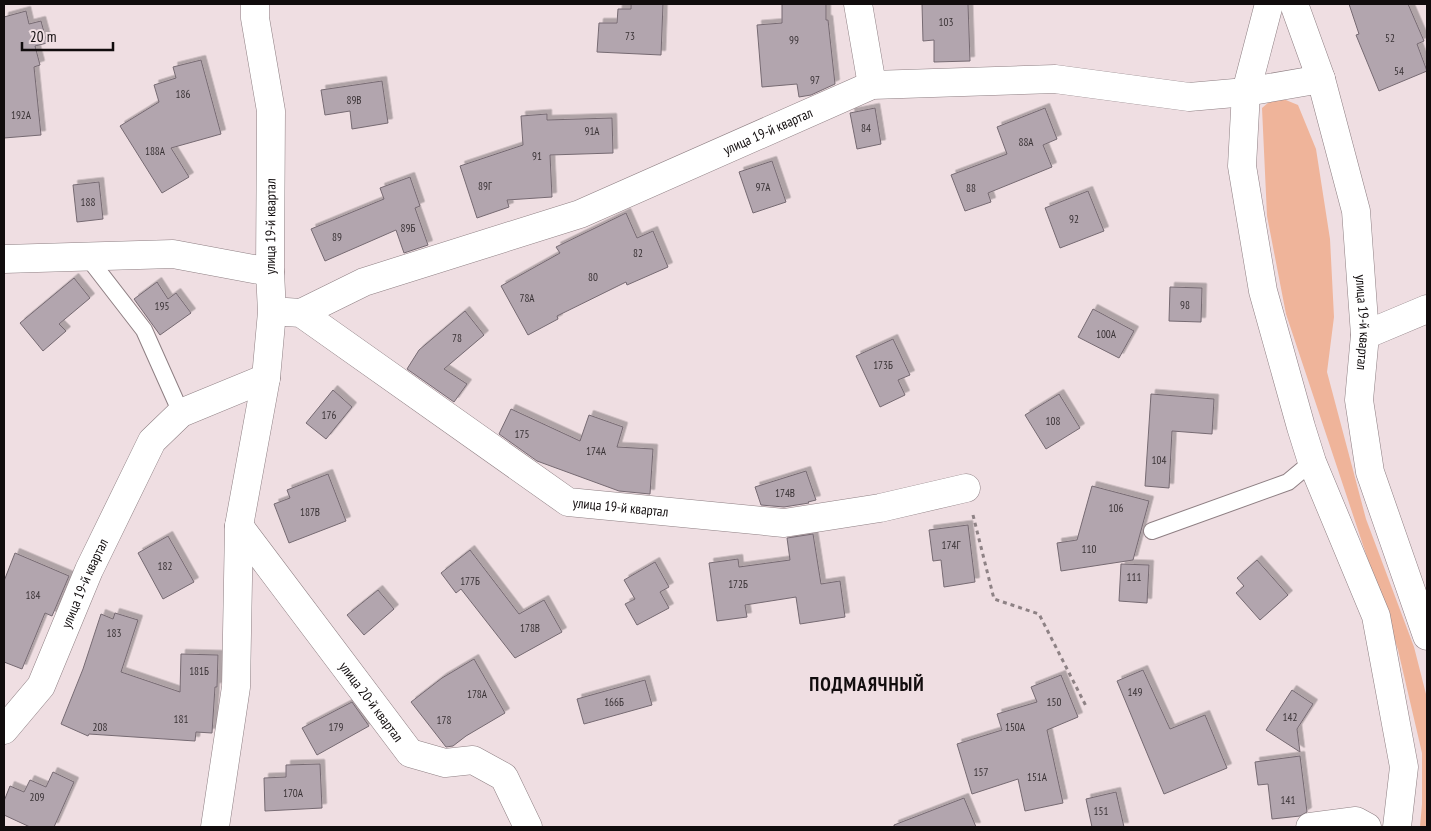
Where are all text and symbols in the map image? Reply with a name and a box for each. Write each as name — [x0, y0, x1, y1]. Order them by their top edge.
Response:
house number: 103 — [939, 15, 953, 29]
scale bar — [22, 20, 114, 52]
text: 20 m — [30, 27, 56, 46]
house number: 73 — [625, 29, 635, 43]
house number: 52 — [1385, 31, 1395, 45]
house number: 99 — [789, 33, 799, 47]
house number: 54 — [1394, 64, 1404, 78]
house number: 97 — [810, 73, 820, 87]
house number: 186 — [176, 87, 190, 101]
house number: 89В — [346, 93, 362, 107]
street label: улица 19-й квартал — [720, 103, 815, 159]
house number: 192А — [11, 108, 32, 122]
house number: 84 — [861, 121, 871, 135]
house number: 91А — [584, 124, 600, 138]
house number: 88А — [1018, 135, 1034, 149]
house number: 188А — [145, 144, 166, 158]
house number: 91 — [532, 149, 542, 163]
street label: улица 19-й квартал — [261, 178, 280, 274]
house number: 89Г — [478, 179, 493, 193]
house number: 97А — [755, 180, 771, 194]
house number: 88 — [966, 181, 976, 195]
house number: 188 — [81, 195, 95, 209]
house number: 92 — [1069, 212, 1079, 226]
house number: 89Б — [401, 221, 416, 235]
house number: 89 — [332, 230, 342, 244]
house number: 82 — [633, 246, 643, 260]
house number: 80 — [588, 270, 598, 284]
street label: улица 19-й квартал — [1352, 274, 1374, 371]
house number: 78А — [519, 291, 535, 305]
house number: 98 — [1180, 298, 1190, 312]
house number: 195 — [155, 299, 169, 313]
house number: 100А — [1096, 327, 1117, 341]
house number: 78 — [452, 331, 462, 345]
house number: 173Б — [873, 358, 893, 372]
house number: 176 — [322, 408, 336, 422]
house number: 108 — [1046, 414, 1060, 428]
house number: 175 — [515, 427, 529, 441]
house number: 174А — [586, 444, 607, 458]
house number: 104 — [1152, 453, 1166, 467]
house number: 174В — [775, 486, 795, 500]
street label: улица 19-й квартал — [572, 494, 669, 521]
house number: 106 — [1109, 501, 1123, 515]
house number: 187В — [300, 505, 320, 519]
street label: улица 19-й квартал — [57, 536, 112, 631]
house number: 174Г — [942, 538, 961, 552]
house number: 110 — [1082, 542, 1096, 556]
house number: 182 — [158, 559, 172, 573]
house number: 111 — [1127, 570, 1141, 584]
house number: 177Б — [460, 574, 480, 588]
house number: 172Б — [728, 577, 748, 591]
house number: 184 — [26, 588, 40, 602]
house number: 178В — [520, 621, 540, 635]
house number: 183 — [107, 626, 121, 640]
street label: улица 20-й квартал — [335, 658, 407, 745]
house number: 181Б — [189, 664, 209, 678]
district label: ПОДМАЯЧНЫЙ — [809, 672, 925, 696]
house number: 149 — [1128, 685, 1142, 699]
house number: 178А — [467, 687, 488, 701]
house number: 166Б — [604, 695, 624, 709]
house number: 150 — [1047, 695, 1061, 709]
house number: 142 — [1283, 710, 1297, 724]
house number: 181 — [174, 712, 188, 726]
house number: 178 — [437, 713, 451, 727]
house number: 208 — [93, 720, 107, 734]
house number: 179 — [329, 720, 343, 734]
house number: 150А — [1005, 720, 1026, 734]
house number: 157 — [974, 765, 988, 779]
house number: 151А — [1027, 770, 1048, 784]
house number: 170А — [283, 786, 304, 800]
house number: 209 — [30, 790, 44, 804]
house number: 141 — [1281, 793, 1295, 807]
house number: 151 — [1094, 804, 1108, 818]

